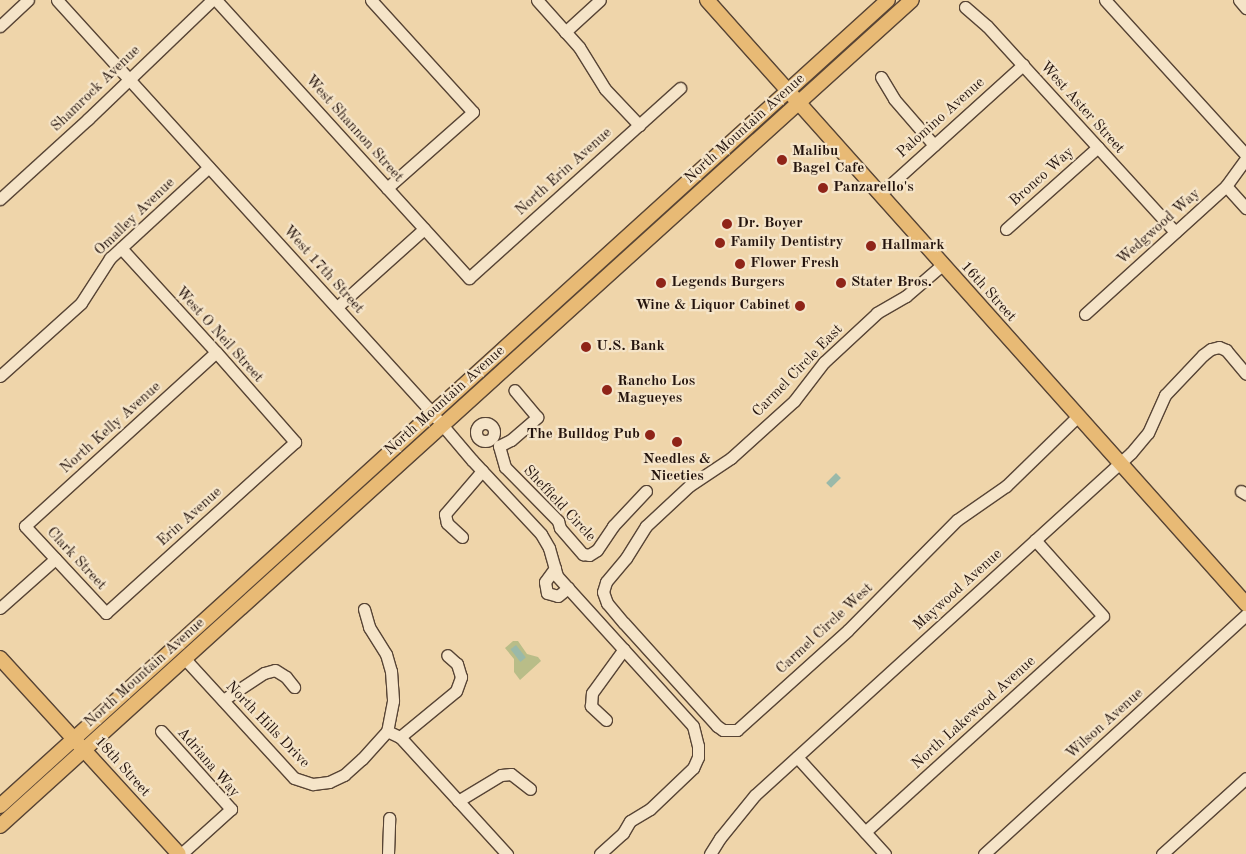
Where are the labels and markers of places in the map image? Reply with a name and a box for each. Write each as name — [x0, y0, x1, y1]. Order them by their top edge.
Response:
place label: Malibu Bagel Cafe — [792, 142, 864, 177]
marker: Malibu Bagel Cafe — [776, 154, 788, 166]
place label: Panzarello's — [833, 179, 914, 197]
marker: Panzarello's — [817, 182, 829, 194]
place label: Dr. Boyer — [737, 215, 803, 233]
marker: Dr. Boyer — [721, 218, 733, 230]
place label: Family Dentistry — [730, 234, 844, 252]
marker: Family Dentistry — [714, 237, 726, 249]
place label: Hallmark — [881, 237, 945, 255]
marker: Hallmark — [865, 240, 877, 252]
place label: Flower Fresh — [750, 255, 839, 273]
marker: Flower Fresh — [734, 258, 746, 270]
place label: Legends Burgers — [671, 274, 784, 292]
place label: Stater Bros. — [851, 274, 932, 292]
marker: Legends Burgers — [655, 277, 667, 289]
marker: Stater Bros. — [835, 277, 847, 289]
place label: Wine & Liquor Cabinet — [635, 297, 790, 315]
marker: Wine & Liquor Cabinet — [794, 300, 806, 312]
place label: U.S. Bank — [596, 338, 665, 356]
marker: U.S. Bank — [580, 341, 592, 353]
place label: Rancho Los Magueyes — [617, 372, 695, 407]
marker: Rancho Los Magueyes — [601, 384, 613, 396]
place label: The Bulldog Pub — [527, 426, 640, 444]
marker: The Bulldog Pub — [644, 429, 656, 441]
marker: Needles & Niceties — [671, 436, 683, 448]
place label: Needles & Niceties — [643, 450, 711, 485]

